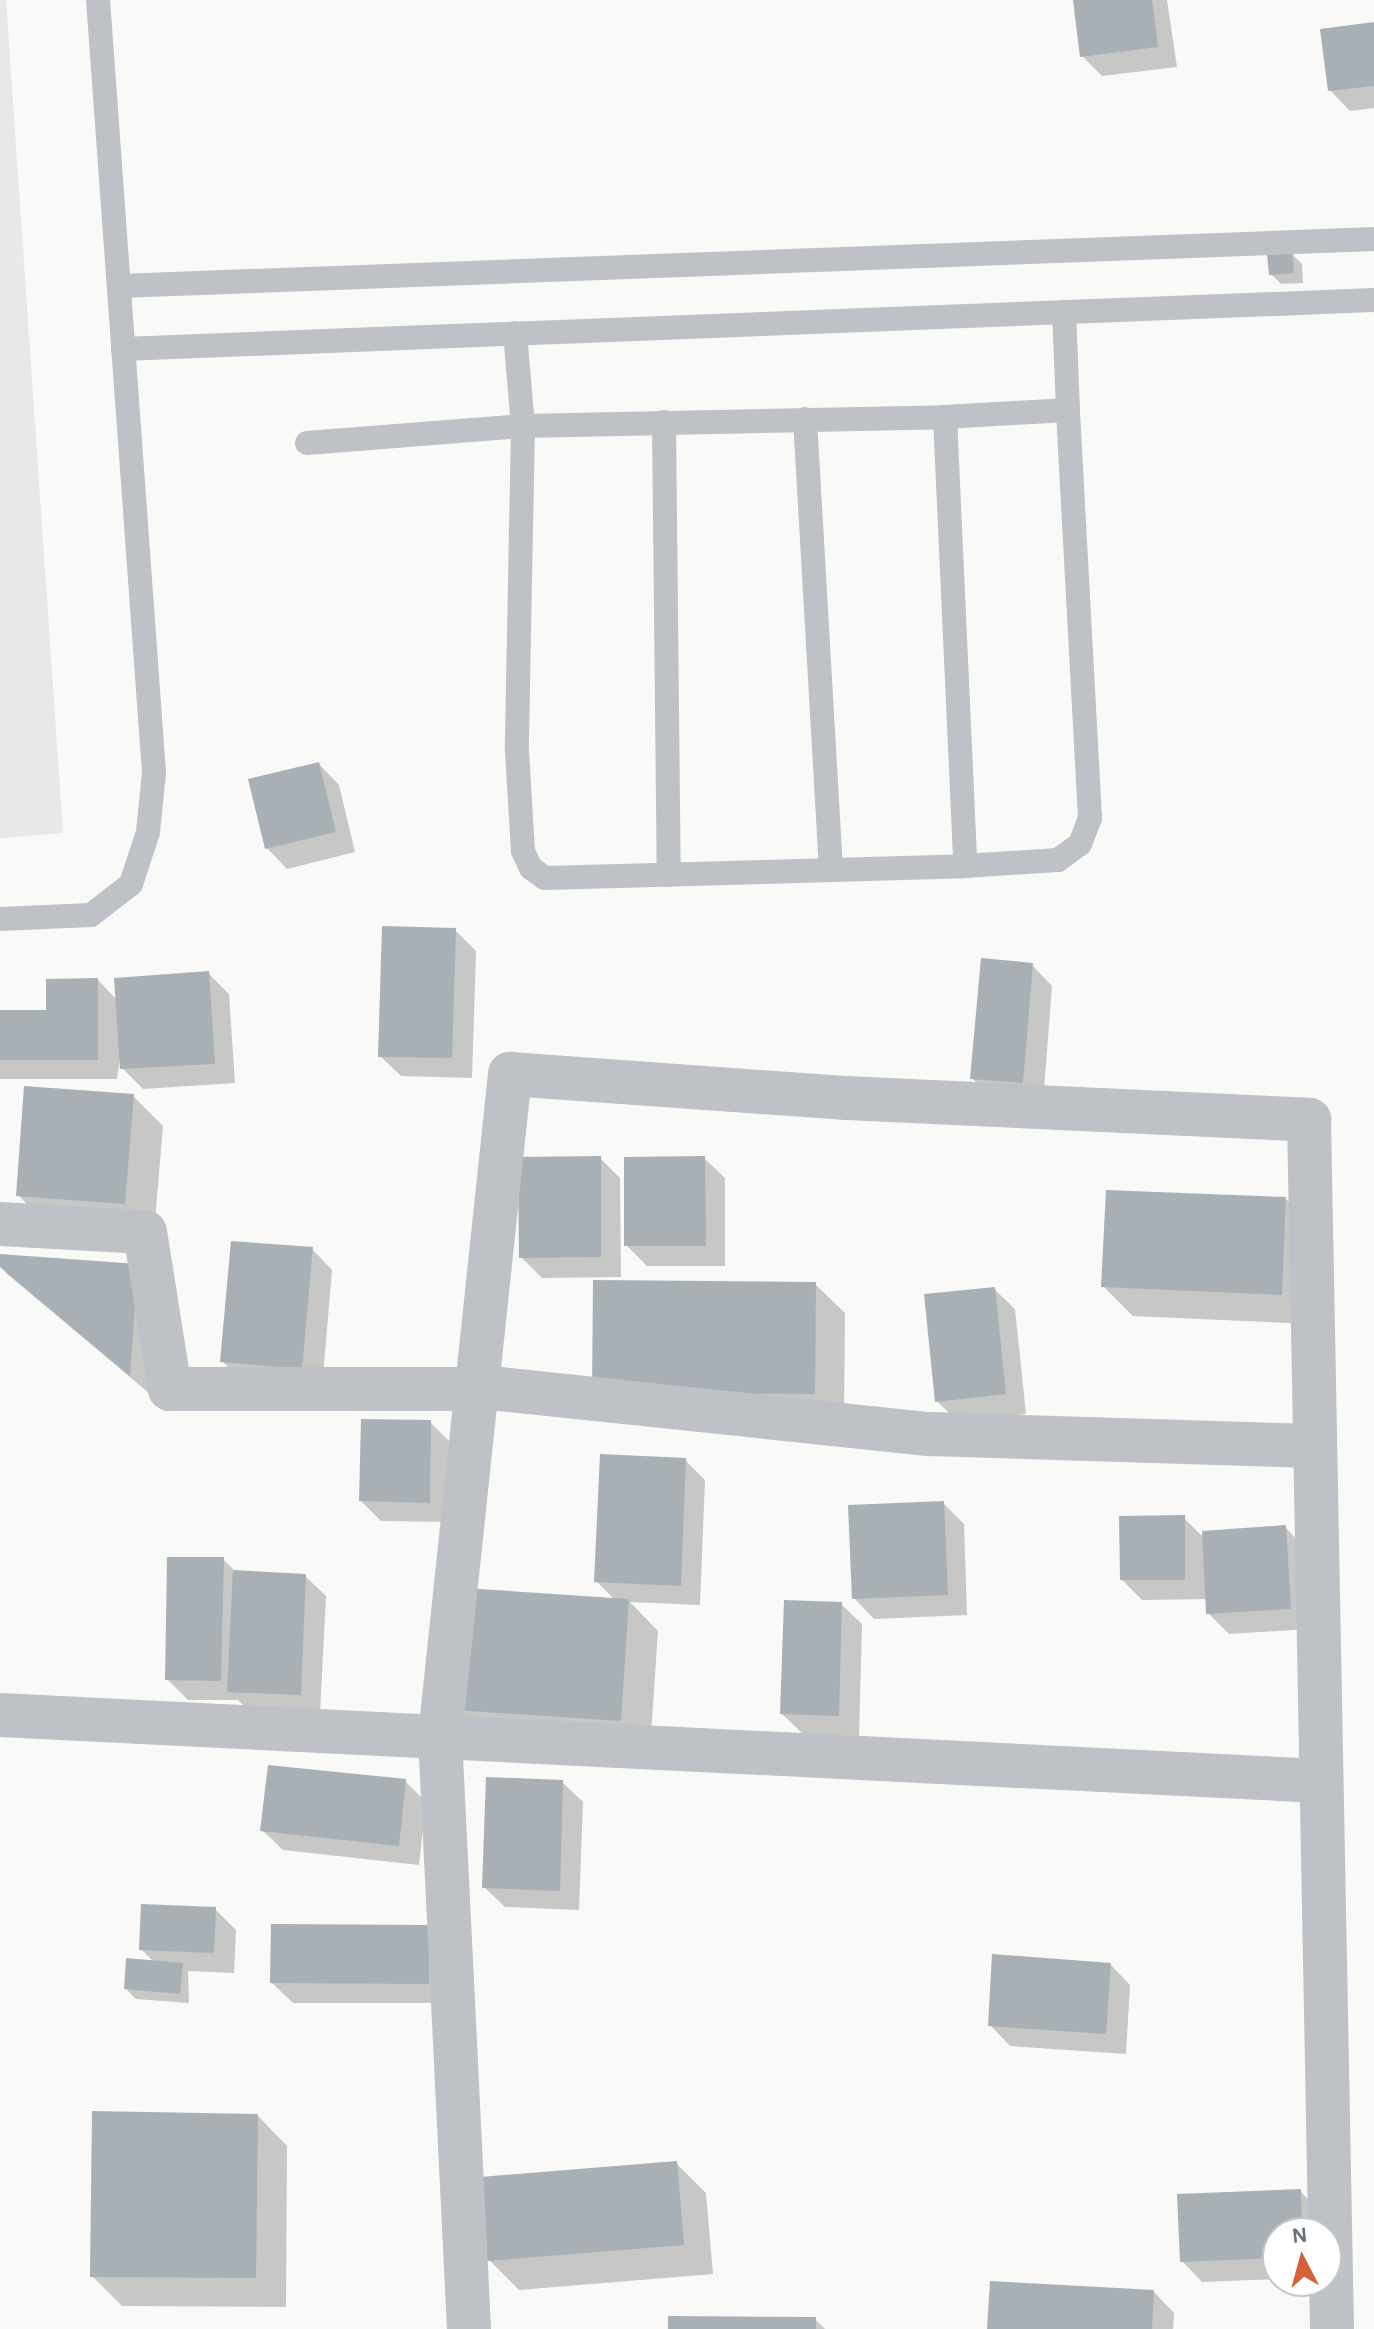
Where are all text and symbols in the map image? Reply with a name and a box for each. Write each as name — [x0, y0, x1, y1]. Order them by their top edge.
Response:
north arrow — [1262, 2217, 1342, 2297]
text: N — [1291, 2223, 1308, 2247]

